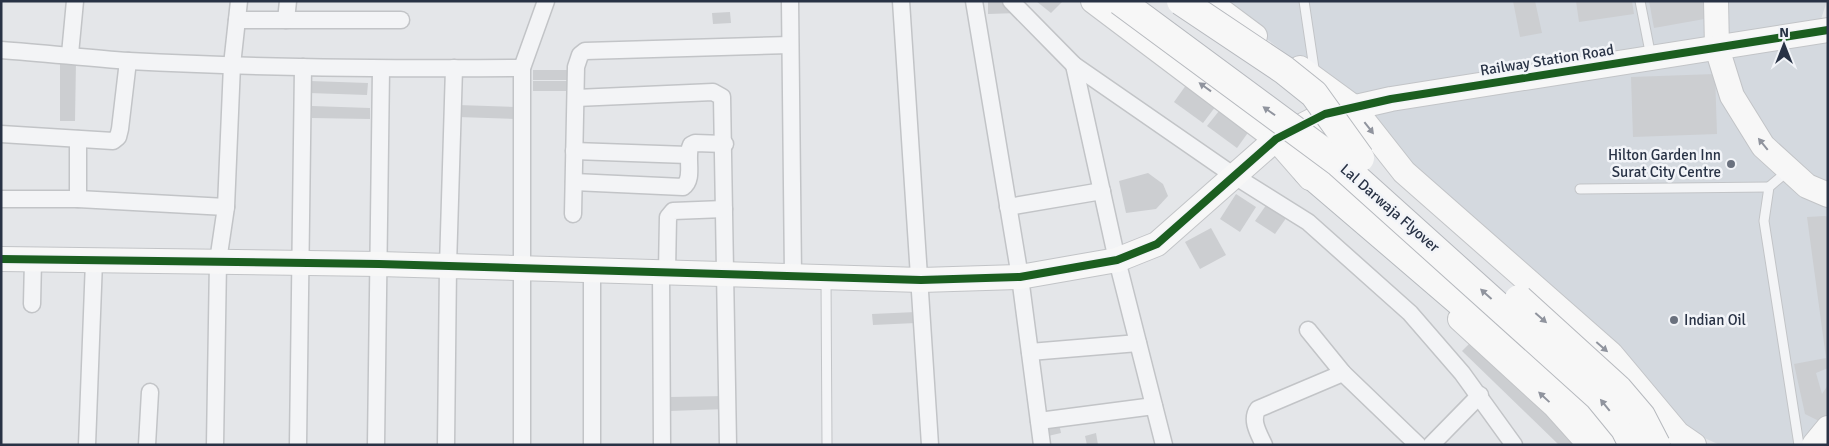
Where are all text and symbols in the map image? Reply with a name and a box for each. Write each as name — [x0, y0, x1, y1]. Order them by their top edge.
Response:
north arrow — [1759, 20, 1809, 70]
text: N — [1779, 24, 1789, 41]
street label: Railway Station Road — [1479, 41, 1615, 79]
one-way arrow — [1198, 82, 1212, 92]
one-way arrow — [1263, 105, 1276, 116]
one-way arrow — [1364, 121, 1375, 134]
one-way arrow — [1757, 138, 1768, 151]
place label: Hilton Garden Inn Surat City Centre — [1608, 146, 1721, 181]
marker: Hilton Garden Inn Surat City Centre — [1725, 158, 1737, 170]
street label: Lal Darwaja Flyover — [1337, 160, 1444, 256]
one-way arrow — [1481, 288, 1493, 300]
place label: Indian Oil — [1684, 311, 1746, 329]
one-way arrow — [1535, 312, 1547, 324]
marker: Indian Oil — [1668, 314, 1680, 326]
one-way arrow — [1595, 341, 1608, 352]
one-way arrow — [1539, 391, 1551, 403]
one-way arrow — [1600, 398, 1611, 411]

